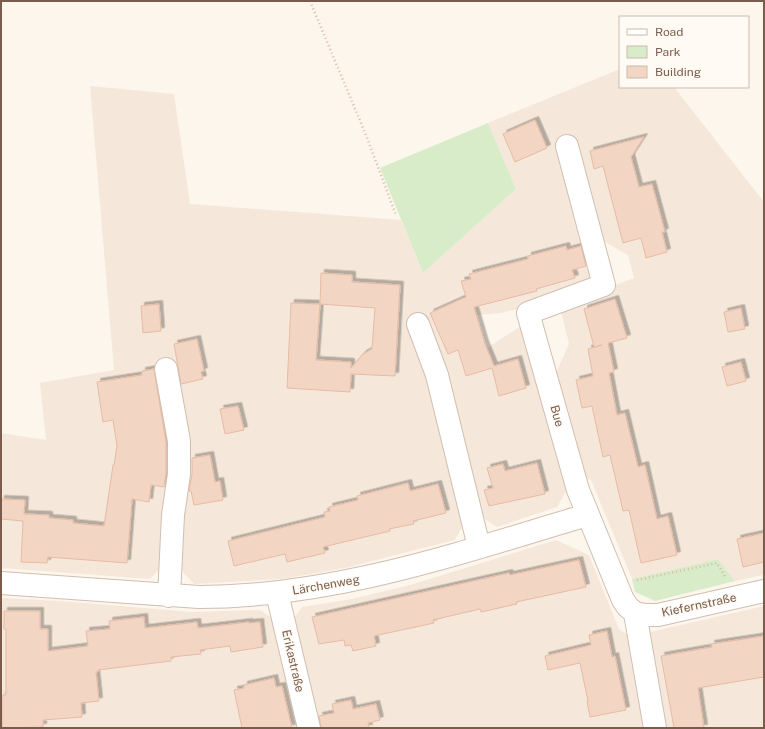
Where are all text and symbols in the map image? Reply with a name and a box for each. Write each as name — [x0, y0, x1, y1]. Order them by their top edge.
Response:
legend — [619, 16, 749, 88]
text: Road — [655, 25, 683, 39]
text: Park — [655, 45, 681, 59]
text: Building — [655, 65, 701, 79]
street label: Bue — [547, 404, 567, 429]
street label: Lärchenweg — [291, 572, 361, 598]
street label: Kiefernstraße — [660, 590, 738, 620]
street label: Erikastraße — [279, 628, 307, 694]

